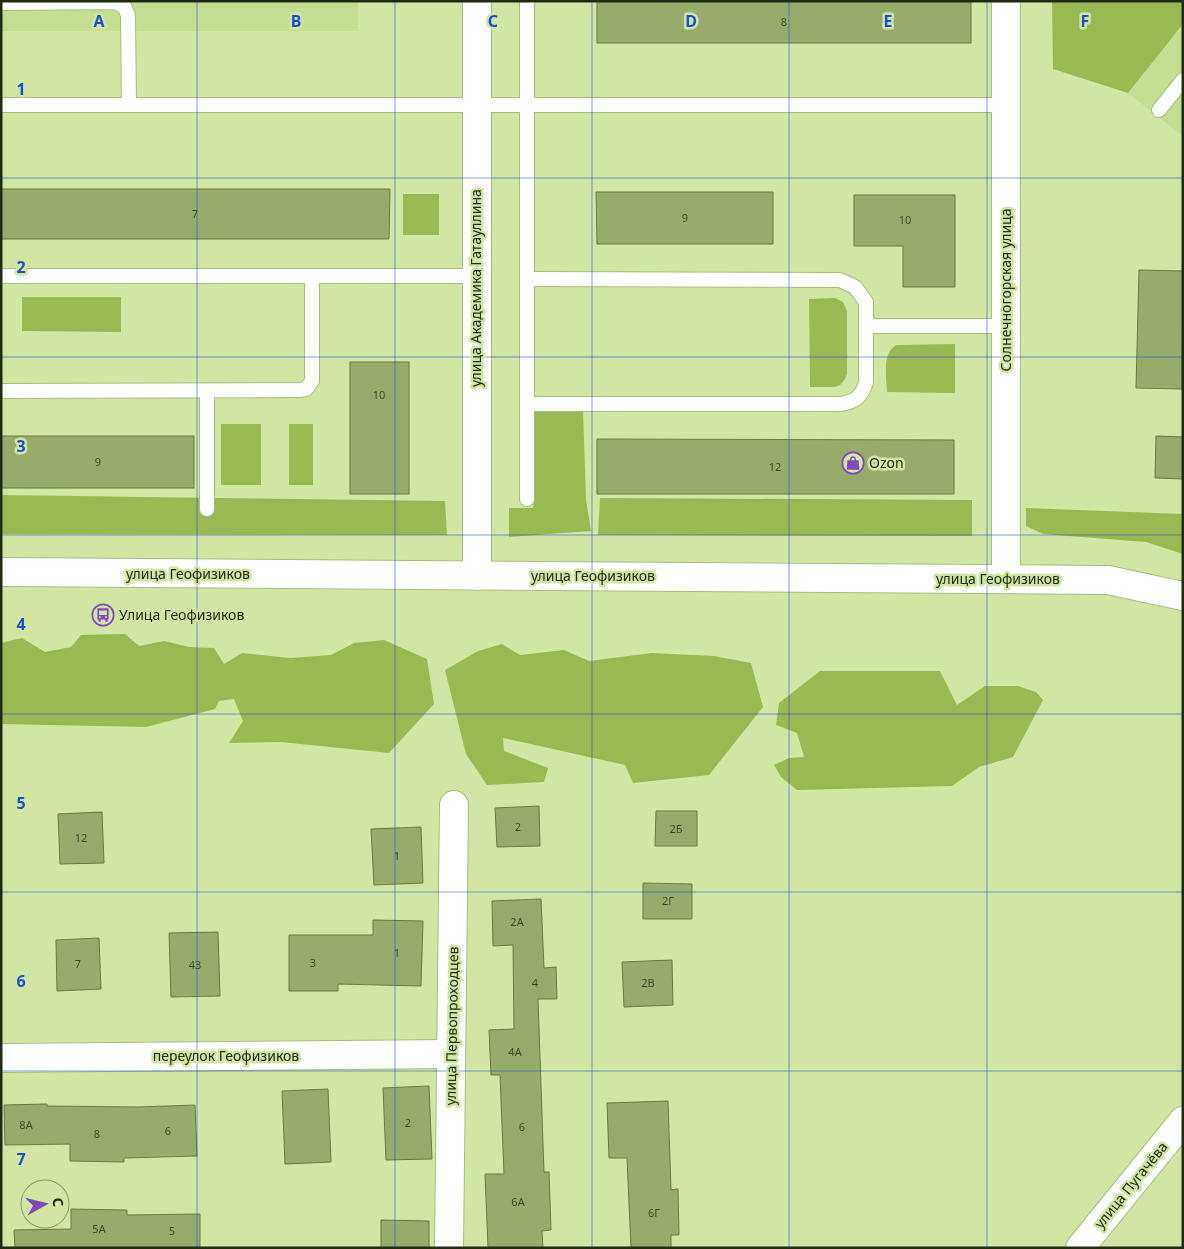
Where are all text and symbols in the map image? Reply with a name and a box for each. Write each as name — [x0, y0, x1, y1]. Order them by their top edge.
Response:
text: A — [93, 10, 105, 32]
text: B — [291, 10, 301, 32]
text: C — [488, 10, 498, 32]
text: D — [685, 10, 697, 32]
text: E — [884, 10, 893, 32]
text: F — [1081, 10, 1089, 32]
house number: 8 — [781, 14, 787, 29]
text: 1 — [16, 78, 26, 100]
street label: улица Академика Гатауллина — [466, 189, 485, 387]
house number: 7 — [192, 206, 198, 221]
street label: Солнечногорская улица — [996, 209, 1015, 371]
house number: 9 — [682, 210, 688, 225]
house number: 10 — [899, 212, 911, 227]
text: 2 — [16, 256, 26, 278]
house number: 10 — [373, 387, 385, 402]
text: 3 — [16, 435, 26, 457]
shop icon: Ozon — [841, 451, 865, 475]
place label: Ozon — [869, 453, 904, 472]
house number: 9 — [95, 454, 101, 469]
house number: 12 — [769, 459, 781, 474]
street label: улица Геофизиков — [126, 564, 250, 583]
street label: улица Геофизиков — [531, 566, 655, 585]
street label: улица Геофизиков — [936, 569, 1060, 588]
bus stop icon: Улица Геофизиков — [91, 603, 115, 627]
place label: Улица Геофизиков — [119, 605, 244, 624]
text: 4 — [16, 613, 26, 635]
text: 5 — [16, 792, 26, 814]
house number: 2 — [515, 819, 521, 834]
house number: 2Б — [669, 821, 683, 836]
house number: 12 — [75, 830, 87, 845]
house number: 1 — [394, 848, 400, 863]
house number: 2Г — [662, 893, 674, 908]
house number: 2А — [510, 914, 525, 929]
house number: 1 — [394, 945, 400, 960]
street label: улица Первопроходцев — [441, 946, 462, 1106]
house number: 3 — [310, 955, 316, 970]
house number: 7 — [75, 956, 81, 971]
house number: 43 — [189, 957, 201, 972]
text: 6 — [16, 970, 26, 992]
house number: 4 — [532, 975, 539, 990]
house number: 2В — [641, 975, 655, 990]
house number: 4А — [508, 1044, 523, 1059]
street label: переулок Геофизиков — [153, 1046, 299, 1065]
house number: 2 — [405, 1115, 411, 1130]
house number: 8А — [19, 1117, 34, 1132]
house number: 6 — [519, 1119, 525, 1134]
house number: 6 — [165, 1123, 171, 1138]
house number: 8 — [94, 1126, 100, 1141]
street label: улица Пугачёва — [1090, 1137, 1171, 1232]
text: 7 — [16, 1148, 26, 1170]
north arrow — [20, 1179, 70, 1229]
house number: 6А — [511, 1194, 526, 1209]
text: С — [48, 1196, 68, 1208]
house number: 6Г — [648, 1205, 660, 1220]
house number: 5А — [92, 1221, 107, 1236]
house number: 5 — [169, 1223, 175, 1238]

